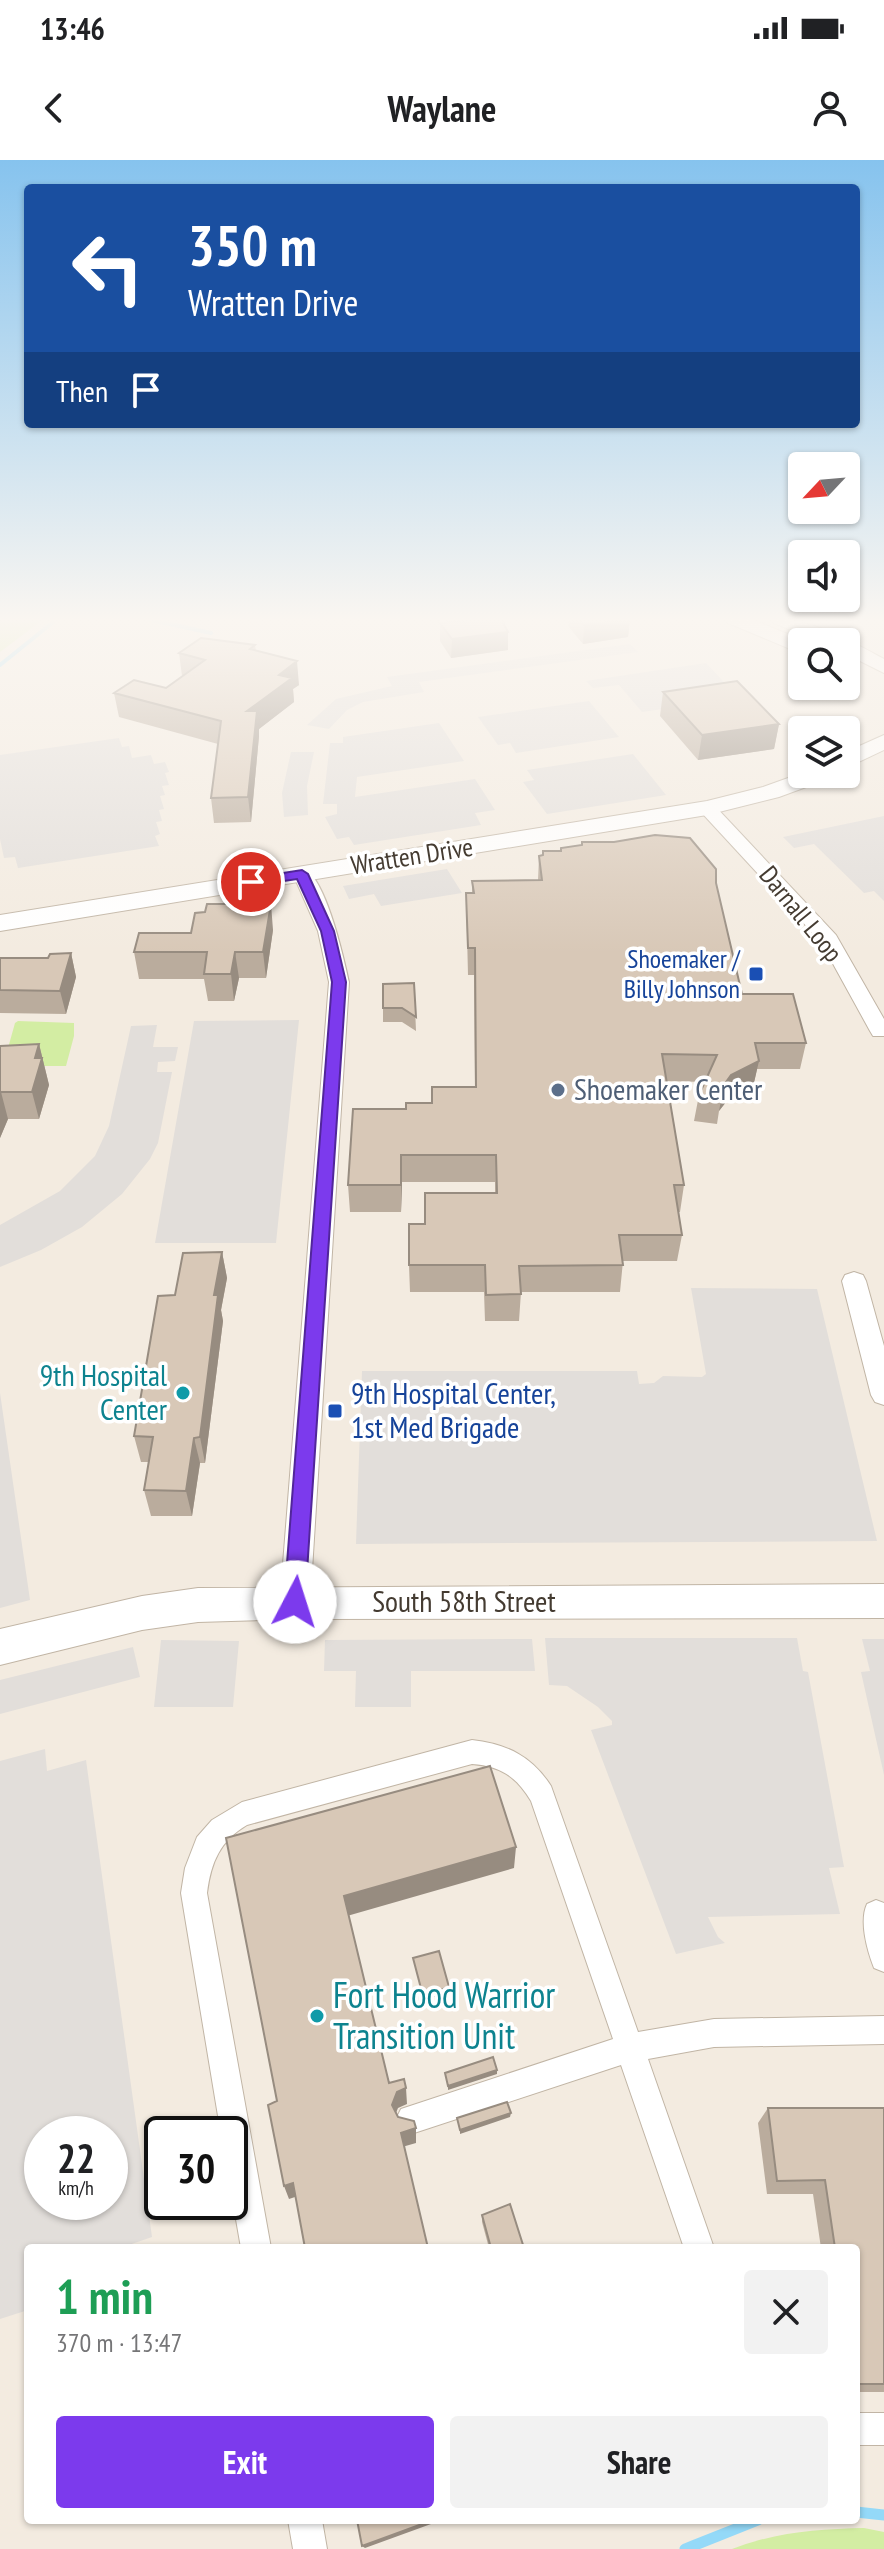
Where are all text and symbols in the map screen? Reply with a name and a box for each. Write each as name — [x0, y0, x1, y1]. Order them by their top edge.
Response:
text: 13:46 — [40, 9, 105, 48]
text: Waylane — [388, 85, 496, 132]
icon: back — [32, 86, 76, 130]
icon: person — [808, 86, 852, 130]
text: 350 m — [188, 209, 317, 281]
icon: left — [56, 216, 160, 320]
text: Wratten Drive — [188, 279, 358, 326]
icon: arrive — [124, 368, 168, 412]
text: Then — [56, 371, 108, 410]
north arrow — [788, 452, 860, 524]
map controls — [788, 452, 860, 788]
button: sound — [788, 540, 860, 612]
button: search — [788, 628, 860, 700]
button: layers — [788, 716, 860, 788]
street label: Wratten Drive — [349, 830, 475, 881]
pin — [217, 848, 285, 916]
street label: Darnall Loop — [753, 859, 850, 968]
icon: arrive — [229, 860, 273, 904]
place label: Shoemaker / Billy Johnson — [624, 942, 741, 1005]
marker: Shoemaker / Billy Johnson — [747, 965, 765, 983]
place label: Shoemaker Center — [574, 1069, 763, 1108]
marker: Shoemaker Center — [549, 1081, 567, 1099]
place label: 9th Hospital Center — [40, 1355, 168, 1428]
place label: 9th Hospital Center, 1st Med Brigade — [351, 1373, 556, 1446]
marker: 9th Hospital Center — [174, 1384, 192, 1402]
marker: 9th Hospital Center, 1st Med Brigade — [326, 1402, 344, 1420]
position arrow — [253, 1560, 337, 1644]
street label: South 58th Street — [372, 1581, 557, 1620]
place label: Fort Hood Warrior Transition Unit — [333, 1971, 555, 2059]
marker: Fort Hood Warrior Transition Unit — [308, 2007, 326, 2025]
speed limit sign: 30 — [144, 2116, 248, 2220]
text: 22 — [57, 2132, 95, 2184]
text: km/h — [58, 2175, 94, 2201]
text: 1 min — [56, 2265, 153, 2327]
button: close — [744, 2270, 828, 2354]
text: 370 m · 13:47 — [56, 2326, 182, 2359]
button: Exit — [56, 2416, 434, 2508]
button: Share — [450, 2416, 828, 2508]

